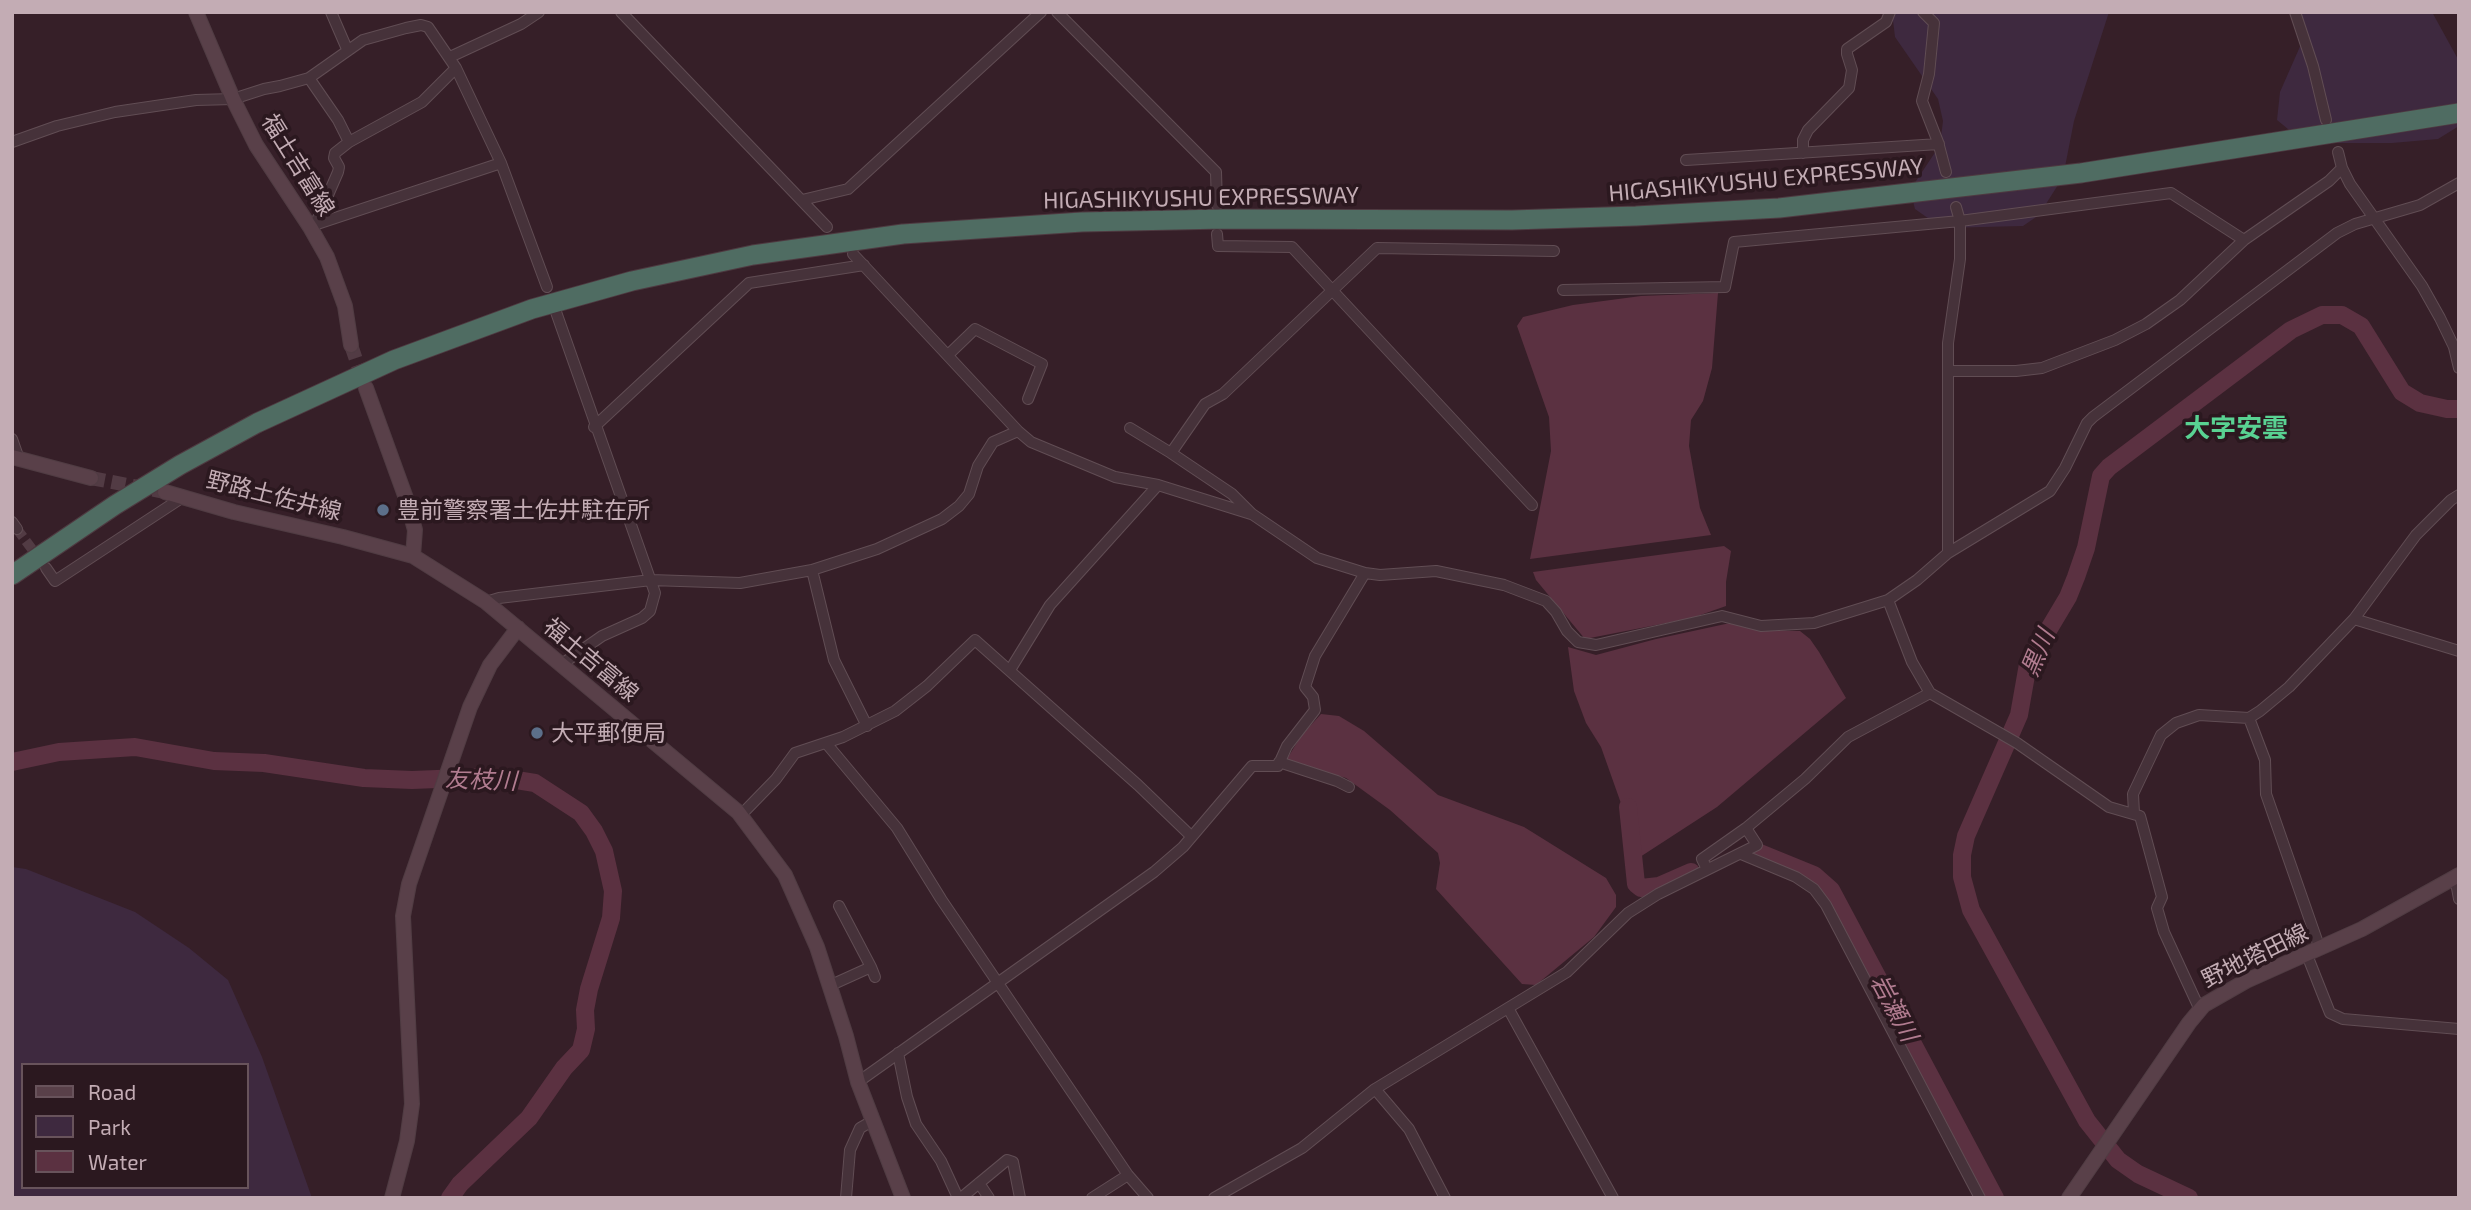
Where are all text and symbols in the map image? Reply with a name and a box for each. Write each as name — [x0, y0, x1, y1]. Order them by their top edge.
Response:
street label: 福土吉富線 — [256, 109, 340, 221]
street label: HIGASHIKYUSHU EXPRESSWAY — [1607, 152, 1925, 208]
street label: HIGASHIKYUSHU EXPRESSWAY — [1043, 181, 1359, 215]
district label: 大字安雲 — [2184, 412, 2288, 444]
street label: 野路土佐井線 — [204, 466, 344, 526]
place label: 豊前警察署土佐井駐在所 — [397, 496, 650, 524]
marker: 豊前警察署土佐井駐在所 — [375, 502, 391, 518]
street label: 福土吉富線 — [538, 612, 644, 708]
water label: 黒川 — [2015, 625, 2061, 681]
place label: 大平郵便局 — [551, 719, 666, 747]
marker: 大平郵便局 — [529, 725, 545, 741]
water label: 友枝川 — [445, 764, 517, 796]
street label: 野地塔田線 — [2197, 918, 2313, 994]
water label: 岩瀬川 — [1864, 969, 1924, 1047]
legend — [21, 1063, 248, 1189]
text: Road — [88, 1079, 136, 1104]
text: Park — [88, 1114, 131, 1139]
text: Water — [88, 1149, 147, 1174]

